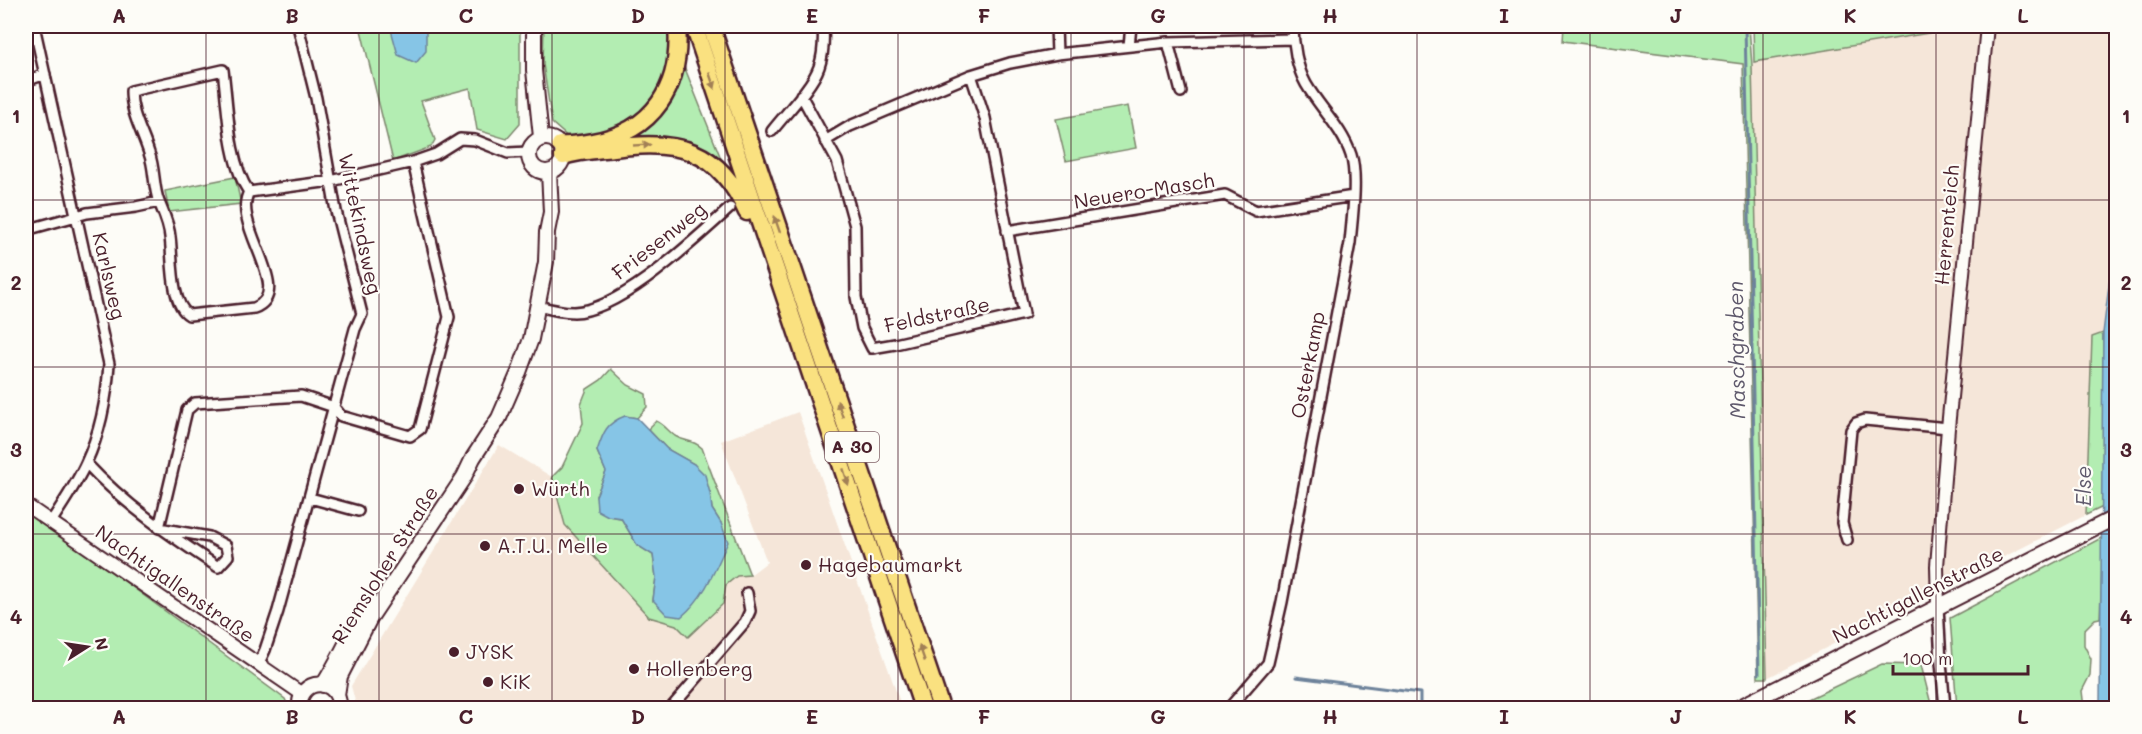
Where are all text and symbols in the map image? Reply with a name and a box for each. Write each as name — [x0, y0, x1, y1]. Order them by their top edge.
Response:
text: A — [112, 2, 126, 28]
text: B — [285, 2, 299, 28]
text: C — [459, 2, 474, 28]
text: D — [631, 2, 645, 28]
text: E — [806, 2, 818, 28]
text: F — [978, 2, 991, 28]
text: G — [1150, 2, 1166, 28]
text: H — [1322, 2, 1338, 28]
text: I — [1499, 2, 1509, 28]
text: J — [1669, 2, 1683, 28]
text: K — [1843, 2, 1857, 28]
text: L — [2017, 2, 2029, 28]
one-way arrow — [708, 72, 718, 90]
text: 1 — [12, 102, 20, 128]
text: 1 — [2122, 102, 2130, 128]
one-way arrow — [632, 141, 651, 150]
street label: Wittekindsweg — [333, 151, 389, 297]
street label: Herrenteich — [1928, 164, 1964, 286]
street label: Neuero-Masch — [1072, 166, 1216, 214]
street label: Friesenweg — [606, 195, 711, 285]
one-way arrow — [772, 215, 782, 233]
street label: Karlsweg — [87, 230, 133, 322]
text: 2 — [10, 269, 22, 295]
text: 2 — [2120, 269, 2132, 295]
water label: Maschgraben — [1721, 281, 1750, 419]
street label: Feldstraße — [882, 290, 992, 338]
street label: Osterkamp — [1284, 309, 1330, 420]
one-way arrow — [834, 400, 844, 418]
road number: A 30 — [825, 432, 879, 462]
text: 3 — [10, 436, 22, 462]
text: 3 — [2120, 436, 2132, 462]
water label: Else — [2069, 466, 2096, 506]
one-way arrow — [841, 468, 851, 486]
place label: Würth — [531, 475, 590, 501]
street label: Riemsloher Straße — [325, 481, 443, 648]
marker: Würth — [512, 482, 526, 496]
street label: Nachtigallenstraße — [91, 520, 259, 648]
place label: A.T.U. Melle — [497, 532, 608, 558]
marker: A.T.U. Melle — [478, 539, 492, 553]
street label: Nachtigallenstraße — [1828, 540, 2008, 649]
place label: Hagebaumarkt — [818, 551, 963, 577]
marker: Hagebaumarkt — [799, 558, 813, 572]
text: 4 — [10, 603, 23, 629]
text: 4 — [2120, 603, 2133, 629]
north arrow — [57, 617, 117, 677]
place label: JYSK — [466, 638, 513, 664]
scale bar — [1893, 638, 2028, 676]
one-way arrow — [917, 644, 926, 662]
marker: JYSK — [447, 645, 461, 659]
text: 100 m — [1902, 646, 1952, 670]
place label: Hollenberg — [646, 655, 752, 681]
marker: Hollenberg — [627, 662, 641, 676]
place label: KiK — [500, 668, 530, 694]
marker: KiK — [481, 675, 495, 689]
text: A — [112, 703, 126, 729]
text: B — [285, 703, 299, 729]
text: C — [459, 703, 474, 729]
text: D — [631, 703, 645, 729]
text: E — [806, 703, 818, 729]
text: F — [978, 703, 991, 729]
text: G — [1150, 703, 1166, 729]
text: H — [1322, 703, 1338, 729]
text: I — [1499, 703, 1509, 729]
text: J — [1669, 703, 1683, 729]
text: K — [1843, 703, 1857, 729]
text: L — [2017, 703, 2029, 729]

